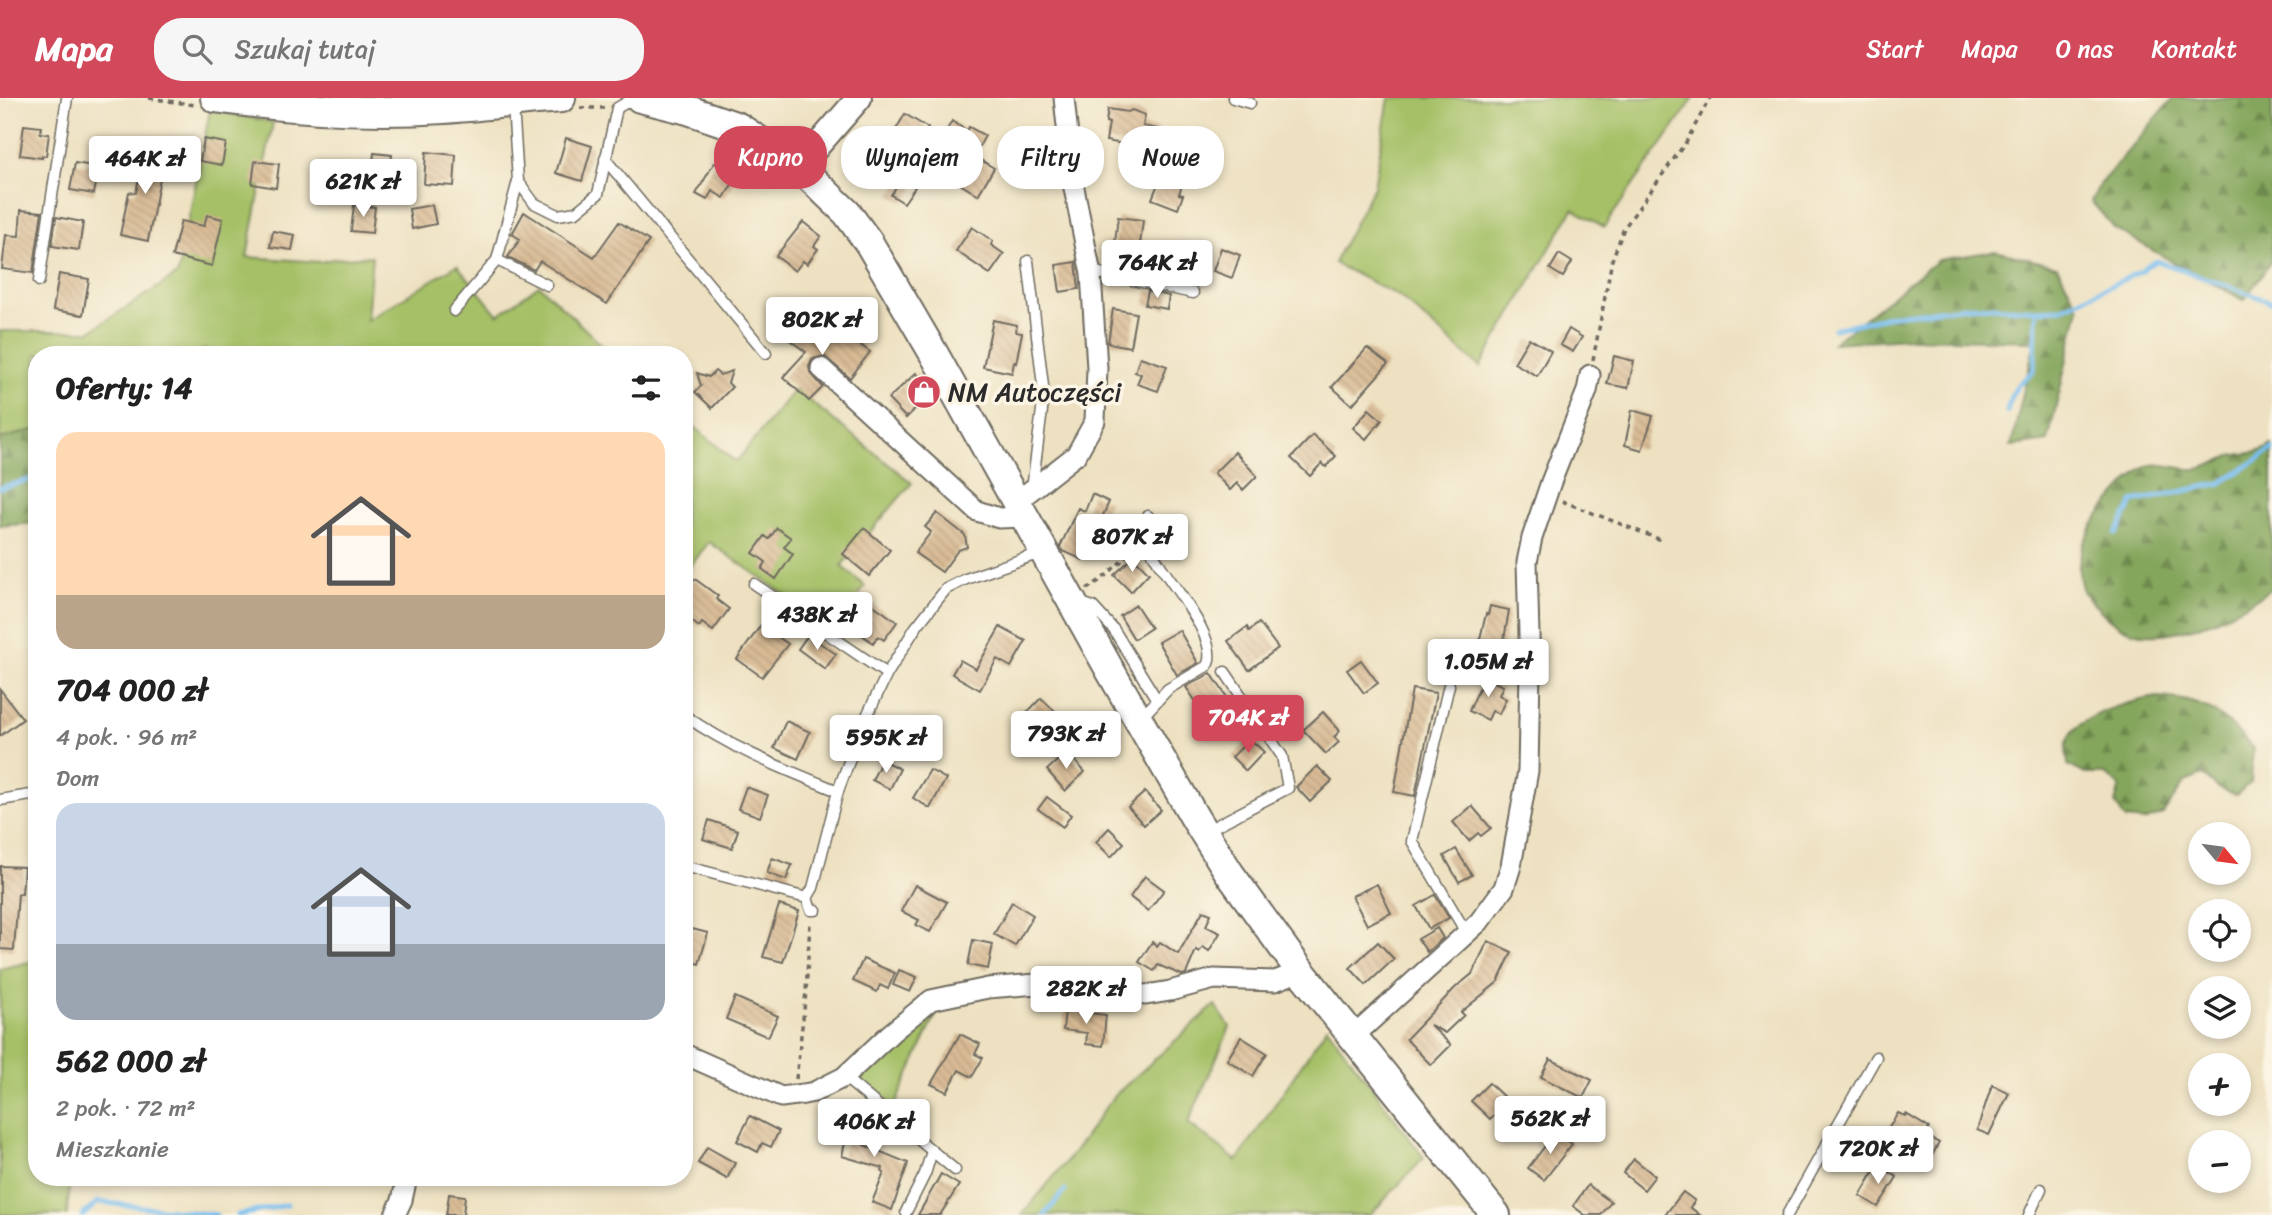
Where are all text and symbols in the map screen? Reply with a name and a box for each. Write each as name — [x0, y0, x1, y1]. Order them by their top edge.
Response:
search box — [154, 18, 644, 81]
text: Mapa — [35, 20, 112, 78]
text: Szukaj tutaj — [234, 26, 376, 72]
text: Start — [1866, 28, 1923, 70]
text: Mapa — [1961, 28, 2018, 70]
text: O nas — [2056, 28, 2114, 70]
text: Kontakt — [2152, 28, 2237, 70]
icon: search — [178, 30, 216, 68]
chip: Kupno — [714, 126, 827, 189]
chip: Wynajem — [841, 126, 983, 189]
chip: Filtry — [997, 126, 1104, 189]
chip: Nowe — [1118, 126, 1224, 189]
pin: 464K zł — [80, 136, 210, 196]
text: 464K zł — [105, 138, 185, 179]
pin: 621K zł — [298, 159, 428, 219]
text: 621K zł — [326, 161, 400, 202]
pin: 764K zł — [1092, 240, 1222, 300]
text: 764K zł — [1118, 242, 1196, 283]
pin: 802K zł — [757, 298, 887, 357]
text: 802K zł — [782, 299, 862, 340]
text: Oferty: 14 — [56, 361, 193, 415]
icon: filters — [627, 369, 665, 407]
place label: NM Autoczęści — [948, 369, 1122, 415]
shop icon: NM Autoczęści — [905, 373, 943, 411]
icon: home — [298, 478, 424, 604]
pin: 807K zł — [1067, 514, 1197, 574]
text: 807K zł — [1092, 516, 1172, 557]
pin: 438K zł — [752, 592, 882, 652]
text: 438K zł — [777, 594, 857, 635]
pin: 1.05M zł — [1416, 640, 1560, 699]
text: 1.05M zł — [1444, 641, 1532, 682]
text: 704 000 zł — [56, 663, 207, 717]
pin: 704K zł — [1183, 696, 1313, 755]
text: 704K zł — [1208, 697, 1288, 738]
pin: 793K zł — [1001, 712, 1131, 771]
text: 793K zł — [1027, 713, 1105, 754]
pin: 595K zł — [821, 716, 951, 775]
text: 4 pok. · 96 m² — [56, 717, 197, 758]
text: 595K zł — [846, 717, 926, 758]
text: Dom — [56, 758, 99, 799]
north arrow — [2188, 822, 2250, 886]
map controls — [2188, 822, 2251, 1193]
icon: home — [298, 849, 424, 975]
button: locate — [2188, 899, 2251, 962]
pin: 282K zł — [1021, 967, 1151, 1026]
text: 282K zł — [1047, 968, 1125, 1009]
button: layers — [2188, 976, 2251, 1039]
text: 562 000 zł — [56, 1034, 205, 1088]
button: + — [2188, 1053, 2251, 1116]
text: 2 pok. · 72 m² — [56, 1088, 195, 1129]
pin: 562K zł — [1485, 1096, 1615, 1156]
text: 562K zł — [1511, 1098, 1589, 1139]
pin: 406K zł — [809, 1100, 939, 1159]
text: 406K zł — [834, 1101, 914, 1142]
pin: 720K zł — [1813, 1126, 1943, 1186]
text: 720K zł — [1838, 1128, 1918, 1169]
text: Mieszkanie — [56, 1129, 169, 1170]
button: − — [2188, 1130, 2251, 1193]

